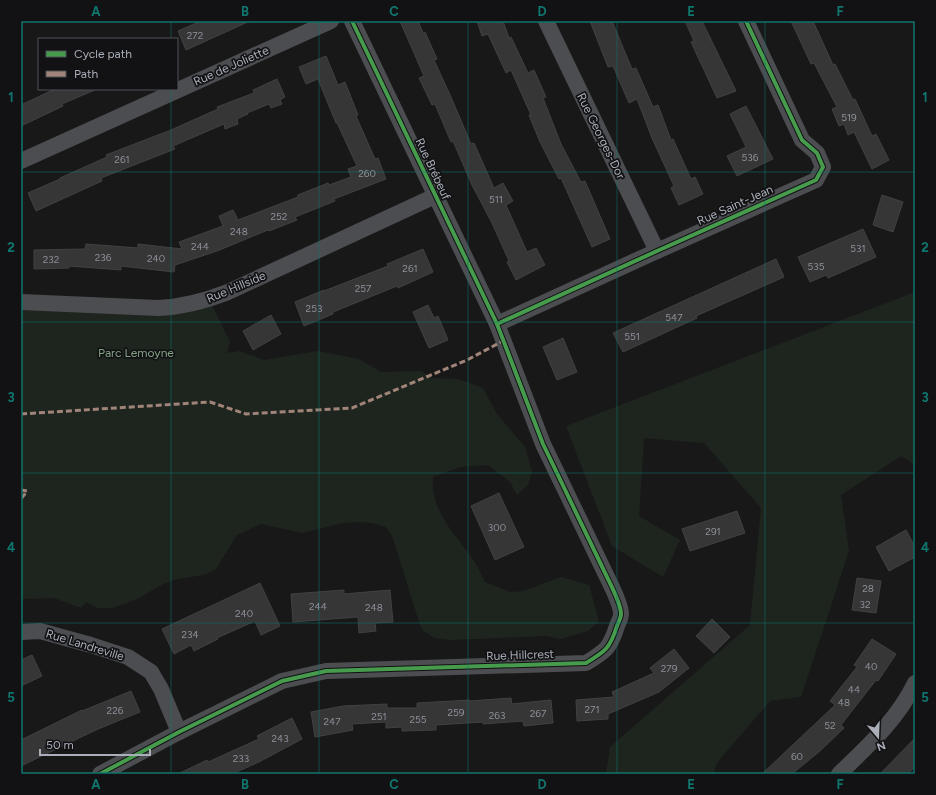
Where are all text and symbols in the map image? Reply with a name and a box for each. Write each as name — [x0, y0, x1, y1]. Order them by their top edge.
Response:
text: A — [91, 4, 101, 19]
text: B — [241, 4, 249, 19]
text: C — [389, 4, 399, 19]
text: D — [537, 4, 547, 19]
text: E — [687, 4, 695, 19]
text: F — [836, 4, 844, 19]
house number: 272 — [187, 29, 203, 42]
legend — [38, 38, 178, 90]
street label: Rue de Joliette — [191, 43, 271, 89]
text: Cycle path — [74, 47, 132, 61]
text: Path — [74, 67, 98, 81]
text: 1 — [8, 90, 14, 105]
text: 1 — [922, 90, 928, 105]
street label: Rue Georges-Dor — [574, 91, 628, 181]
house number: 519 — [841, 111, 857, 124]
street label: Rue Brébeuf — [413, 136, 454, 203]
house number: 536 — [742, 151, 759, 164]
house number: 261 — [114, 153, 130, 166]
house number: 260 — [358, 167, 376, 180]
street label: Rue Saint-Jean — [695, 182, 775, 228]
house number: 511 — [489, 193, 503, 206]
house number: 252 — [271, 210, 287, 223]
house number: 248 — [230, 225, 248, 238]
text: 2 — [7, 240, 15, 255]
house number: 244 — [191, 240, 209, 253]
text: 2 — [921, 240, 929, 255]
house number: 531 — [850, 242, 866, 255]
house number: 236 — [95, 251, 112, 264]
house number: 240 — [147, 252, 165, 265]
house number: 232 — [43, 253, 59, 266]
house number: 535 — [808, 260, 825, 273]
house number: 261 — [402, 262, 418, 275]
street label: Rue Hillside — [204, 268, 268, 306]
house number: 257 — [355, 282, 372, 295]
house number: 253 — [306, 302, 322, 315]
house number: 547 — [665, 311, 683, 324]
house number: 551 — [624, 330, 640, 343]
park label: Parc Lemoyne — [98, 346, 174, 360]
text: 3 — [7, 390, 15, 405]
text: 3 — [921, 390, 929, 405]
house number: 300 — [488, 521, 506, 534]
house number: 291 — [705, 525, 721, 538]
text: 4 — [7, 540, 15, 555]
text: 4 — [921, 540, 929, 555]
house number: 28 — [862, 582, 874, 595]
house number: 32 — [859, 598, 871, 611]
house number: 244 — [309, 600, 327, 613]
house number: 248 — [365, 601, 383, 614]
house number: 240 — [235, 607, 253, 620]
street label: Rue Landreville — [44, 626, 126, 664]
house number: 234 — [181, 628, 199, 641]
street label: Rue Hillcrest — [486, 647, 555, 663]
house number: 40 — [865, 660, 877, 673]
house number: 279 — [661, 662, 678, 675]
house number: 44 — [848, 683, 860, 696]
text: 5 — [7, 690, 15, 705]
text: 5 — [921, 690, 929, 705]
house number: 48 — [838, 696, 850, 709]
house number: 271 — [584, 703, 600, 716]
house number: 226 — [107, 704, 124, 717]
house number: 259 — [448, 706, 465, 719]
house number: 267 — [530, 707, 547, 720]
house number: 263 — [489, 709, 505, 722]
house number: 251 — [371, 710, 387, 723]
house number: 255 — [409, 713, 427, 726]
house number: 247 — [323, 715, 341, 728]
north arrow — [858, 717, 898, 757]
house number: 52 — [824, 719, 836, 732]
scale bar — [40, 731, 150, 757]
house number: 243 — [271, 732, 289, 745]
text: 50 m — [46, 738, 74, 752]
text: N — [875, 738, 887, 754]
house number: 60 — [791, 750, 803, 763]
house number: 233 — [233, 752, 249, 765]
text: A — [91, 777, 101, 792]
text: B — [241, 777, 249, 792]
text: C — [389, 777, 399, 792]
text: D — [537, 777, 547, 792]
text: E — [687, 777, 695, 792]
text: F — [836, 777, 844, 792]

